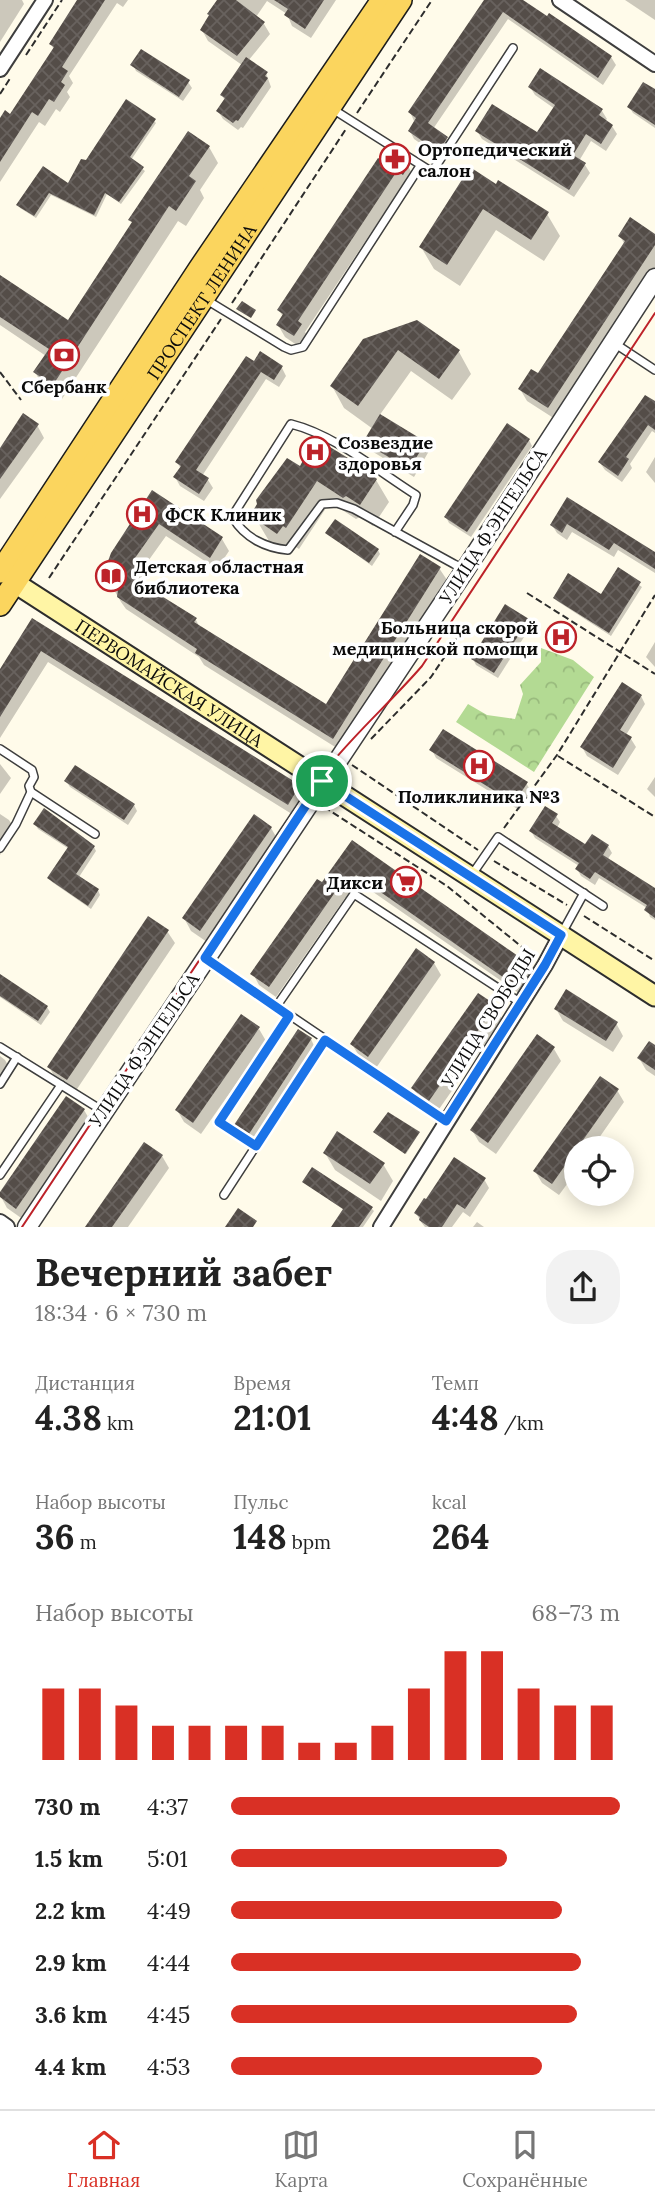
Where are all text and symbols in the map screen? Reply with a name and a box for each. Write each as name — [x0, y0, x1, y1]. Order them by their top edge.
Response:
place label: Ортопедический салон — [418, 138, 572, 182]
pharmacy icon: Ортопедический салон — [378, 142, 412, 176]
street label: ПРОСПЕКТ ЛЕНИНА — [141, 219, 261, 384]
bank icon: Сбербанк — [47, 338, 81, 372]
place label: Сбербанк — [21, 375, 107, 398]
place label: Созвездие здоровья — [338, 431, 433, 475]
hospital icon: Созвездие здоровья — [298, 435, 332, 469]
street label: УЛИЦА Ф.ЭНГЕЛЬСА — [434, 443, 552, 609]
hospital icon: ФСК Клиник — [125, 497, 159, 531]
place label: ФСК Клиник — [165, 503, 282, 526]
place label: Детская областная библиотека — [134, 555, 304, 599]
library icon: Детская областная библиотека — [94, 559, 128, 593]
street label: ПЕРВОМАЙСКАЯ УЛИЦА — [71, 614, 268, 752]
place label: Больница скорой медицинской помощи — [332, 616, 538, 660]
hospital icon: Больница скорой медицинской помощи — [544, 620, 578, 654]
hospital icon: Поликлиника №3 — [462, 749, 496, 783]
pin — [292, 751, 352, 811]
icon: arrive — [303, 762, 341, 800]
place label: Поликлиника №3 — [398, 785, 560, 808]
supermarket icon: Дикси — [389, 865, 423, 899]
place label: Дикси — [326, 871, 383, 894]
street label: УЛИЦА СВОБОДЫ — [436, 944, 540, 1093]
street label: УЛИЦА Ф.ЭНГЕЛЬСА — [83, 968, 205, 1132]
map controls — [564, 1136, 634, 1206]
button: locate — [564, 1136, 634, 1206]
text: Вечерний забег — [35, 1248, 333, 1296]
button: share — [546, 1250, 620, 1324]
text: 18:34 · 6 × 730 m — [35, 1298, 207, 1327]
text: Дистанция — [35, 1371, 135, 1395]
text: Время — [233, 1371, 291, 1395]
text: Темп — [432, 1371, 479, 1395]
text: 4.38 — [35, 1395, 102, 1440]
text: 21:01 — [233, 1395, 311, 1440]
text: 4:48 — [432, 1395, 499, 1440]
text: km — [102, 1411, 134, 1435]
text: /km — [499, 1411, 544, 1435]
text: Набор высоты — [35, 1490, 166, 1514]
text: Пульс — [233, 1490, 289, 1514]
text: kcal — [432, 1490, 467, 1514]
text: 36 — [35, 1514, 75, 1559]
text: 148 — [233, 1514, 287, 1559]
text: 264 — [432, 1514, 490, 1559]
text: m — [75, 1530, 97, 1554]
text: bpm — [287, 1530, 331, 1554]
text: Набор высоты — [35, 1598, 193, 1627]
text: 68–73 m — [532, 1598, 620, 1627]
text: 730 m — [35, 1792, 101, 1821]
text: 4:37 — [147, 1792, 188, 1821]
text: 1.5 km — [35, 1844, 103, 1873]
text: 5:01 — [147, 1844, 188, 1873]
text: 2.2 km — [35, 1896, 106, 1925]
text: 4:49 — [147, 1896, 191, 1925]
text: 2.9 km — [35, 1948, 107, 1977]
text: 4:44 — [147, 1948, 190, 1977]
text: 3.6 km — [35, 2000, 107, 2029]
text: 4:45 — [147, 2000, 190, 2029]
text: 4.4 km — [35, 2052, 106, 2081]
text: 4:53 — [147, 2052, 191, 2081]
tab: Главная — [67, 2126, 140, 2192]
tab: Карта — [275, 2126, 328, 2192]
tab: Сохранённые — [462, 2126, 588, 2192]

